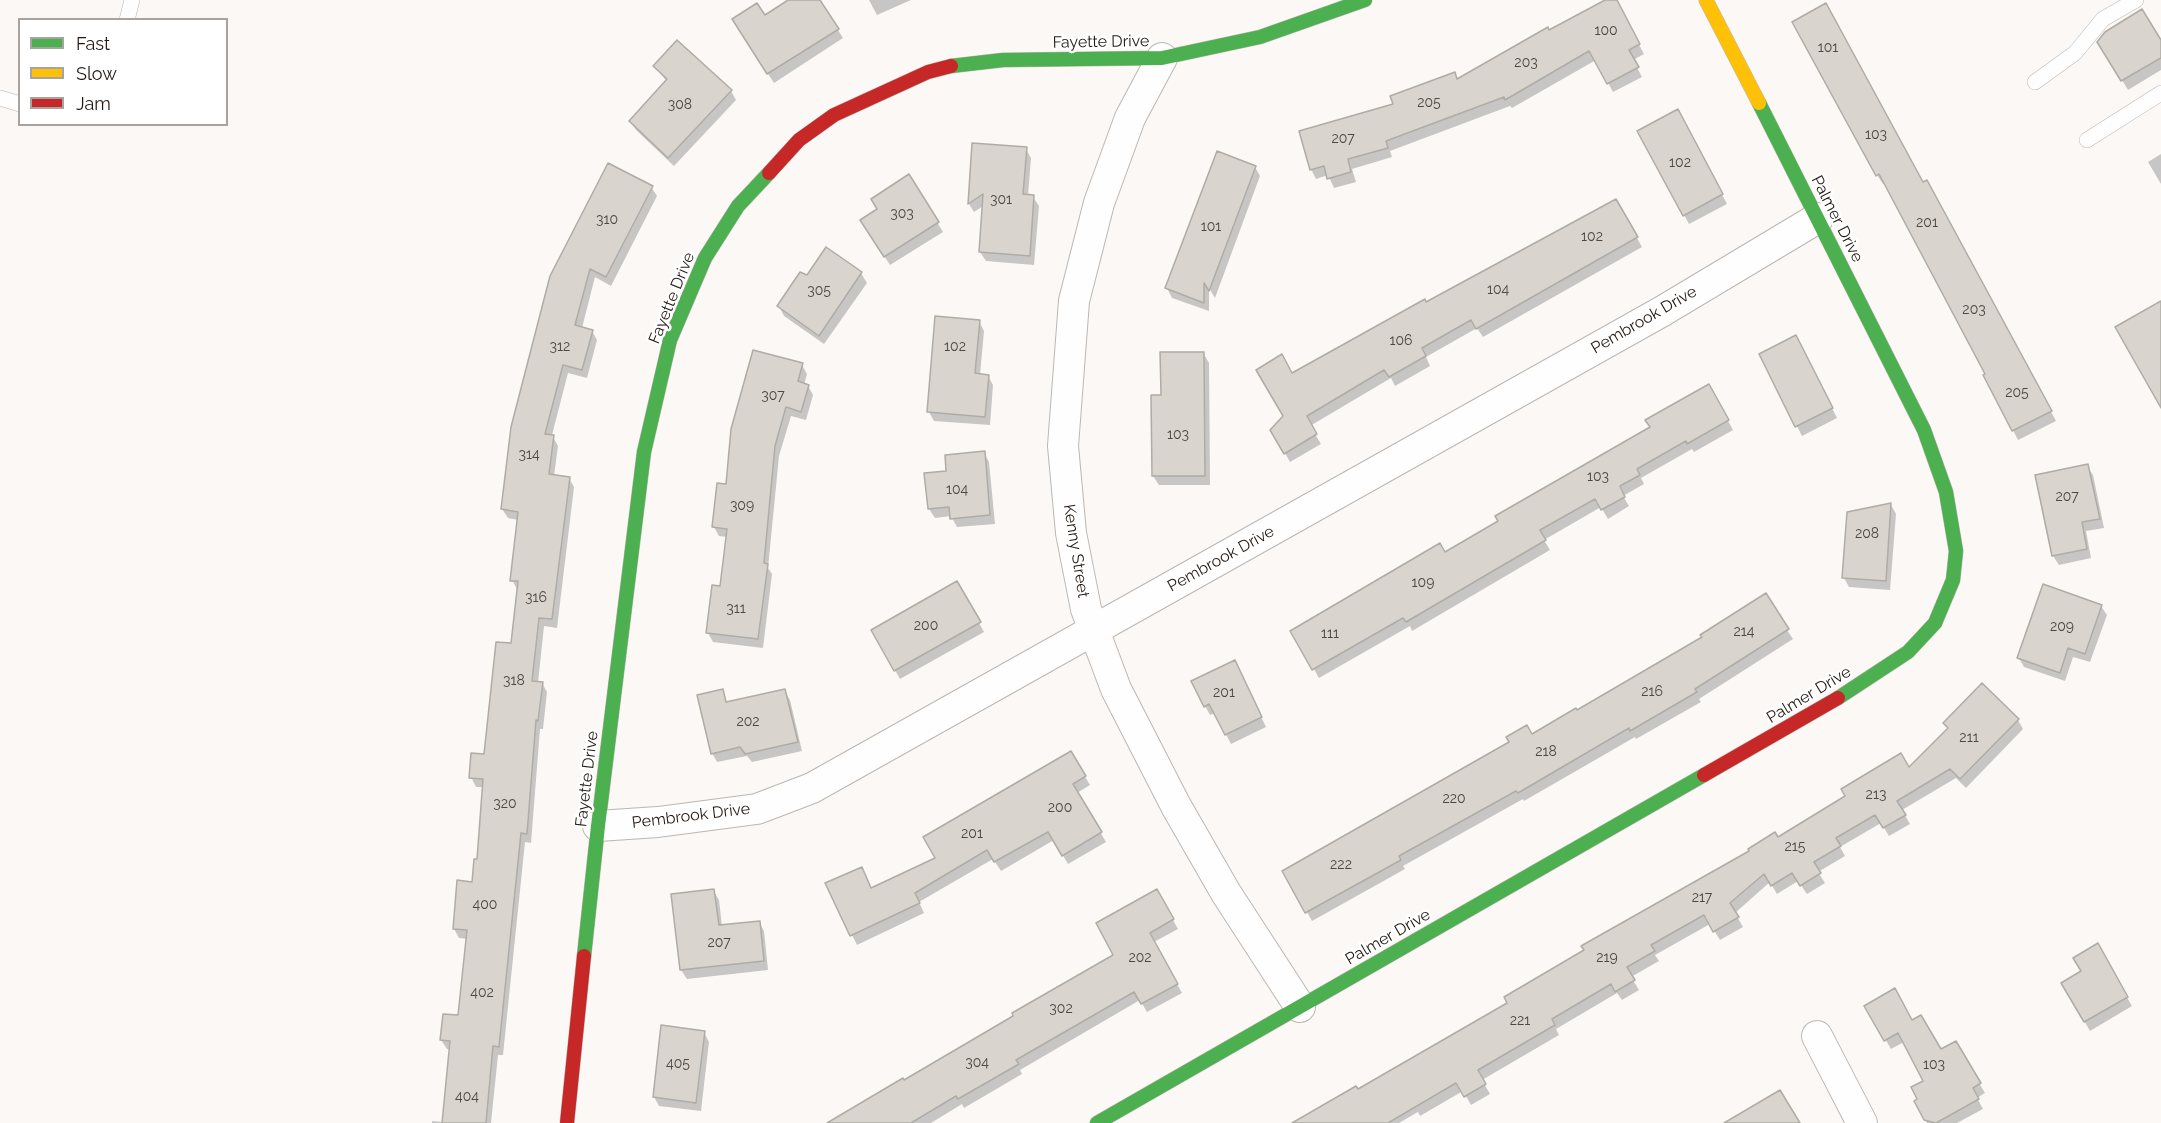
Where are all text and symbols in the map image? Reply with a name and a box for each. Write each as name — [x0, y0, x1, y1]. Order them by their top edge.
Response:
legend — [18, 18, 228, 126]
house number: 100 — [1594, 23, 1618, 39]
street label: Fayette Drive — [1052, 32, 1150, 52]
text: Fast — [76, 33, 110, 54]
house number: 101 — [1818, 40, 1838, 56]
house number: 203 — [1514, 55, 1538, 71]
text: Slow — [76, 63, 117, 84]
text: Jam — [76, 93, 111, 114]
house number: 205 — [1417, 95, 1441, 111]
house number: 308 — [668, 97, 692, 113]
house number: 103 — [1865, 127, 1887, 143]
house number: 207 — [1331, 131, 1355, 147]
house number: 102 — [1669, 155, 1691, 171]
street label: Palmer Drive — [1807, 172, 1867, 266]
house number: 301 — [990, 192, 1012, 208]
house number: 303 — [890, 206, 914, 222]
house number: 310 — [596, 212, 618, 228]
house number: 201 — [1916, 215, 1938, 231]
house number: 101 — [1201, 219, 1221, 235]
house number: 102 — [1581, 229, 1603, 245]
street label: Fayette Drive — [645, 250, 699, 346]
house number: 104 — [1487, 282, 1509, 298]
street label: Pembrook Drive — [1588, 282, 1700, 358]
house number: 305 — [807, 283, 831, 299]
house number: 203 — [1962, 302, 1986, 318]
house number: 106 — [1389, 333, 1413, 349]
house number: 312 — [550, 339, 570, 355]
house number: 102 — [944, 339, 966, 355]
house number: 205 — [2005, 385, 2029, 401]
house number: 307 — [761, 388, 785, 404]
house number: 103 — [1167, 427, 1189, 443]
house number: 314 — [518, 447, 540, 463]
house number: 103 — [1587, 469, 1609, 485]
house number: 104 — [946, 482, 968, 498]
house number: 207 — [2055, 489, 2079, 505]
house number: 309 — [730, 498, 754, 514]
street label: Kenny Street — [1059, 503, 1093, 599]
street label: Pembrook Drive — [1164, 522, 1278, 596]
house number: 208 — [1855, 526, 1879, 542]
house number: 109 — [1412, 575, 1434, 591]
house number: 316 — [525, 590, 547, 606]
house number: 311 — [726, 601, 746, 617]
house number: 200 — [914, 618, 938, 634]
house number: 209 — [2050, 619, 2074, 635]
house number: 214 — [1734, 624, 1754, 640]
house number: 111 — [1321, 626, 1339, 642]
street label: Palmer Drive — [1763, 662, 1855, 728]
house number: 318 — [503, 673, 525, 689]
house number: 216 — [1641, 684, 1663, 700]
house number: 201 — [1213, 685, 1235, 701]
house number: 202 — [736, 714, 760, 730]
street label: Fayette Drive — [572, 730, 602, 828]
house number: 211 — [1959, 730, 1979, 746]
house number: 218 — [1535, 744, 1557, 760]
house number: 213 — [1866, 787, 1886, 803]
house number: 220 — [1442, 791, 1466, 807]
house number: 320 — [493, 796, 517, 812]
street label: Pembrook Drive — [631, 799, 751, 833]
house number: 200 — [1048, 800, 1072, 816]
house number: 201 — [961, 826, 983, 842]
house number: 215 — [1785, 839, 1805, 855]
house number: 222 — [1330, 857, 1352, 873]
house number: 217 — [1692, 890, 1712, 906]
house number: 400 — [473, 897, 497, 913]
street label: Palmer Drive — [1342, 905, 1434, 969]
house number: 207 — [707, 935, 731, 951]
house number: 202 — [1128, 950, 1152, 966]
house number: 219 — [1596, 950, 1618, 966]
house number: 402 — [470, 985, 494, 1001]
house number: 302 — [1049, 1001, 1073, 1017]
house number: 221 — [1510, 1013, 1530, 1029]
house number: 304 — [965, 1055, 989, 1071]
house number: 405 — [666, 1056, 690, 1072]
house number: 103 — [1923, 1057, 1945, 1073]
house number: 404 — [455, 1089, 479, 1105]

